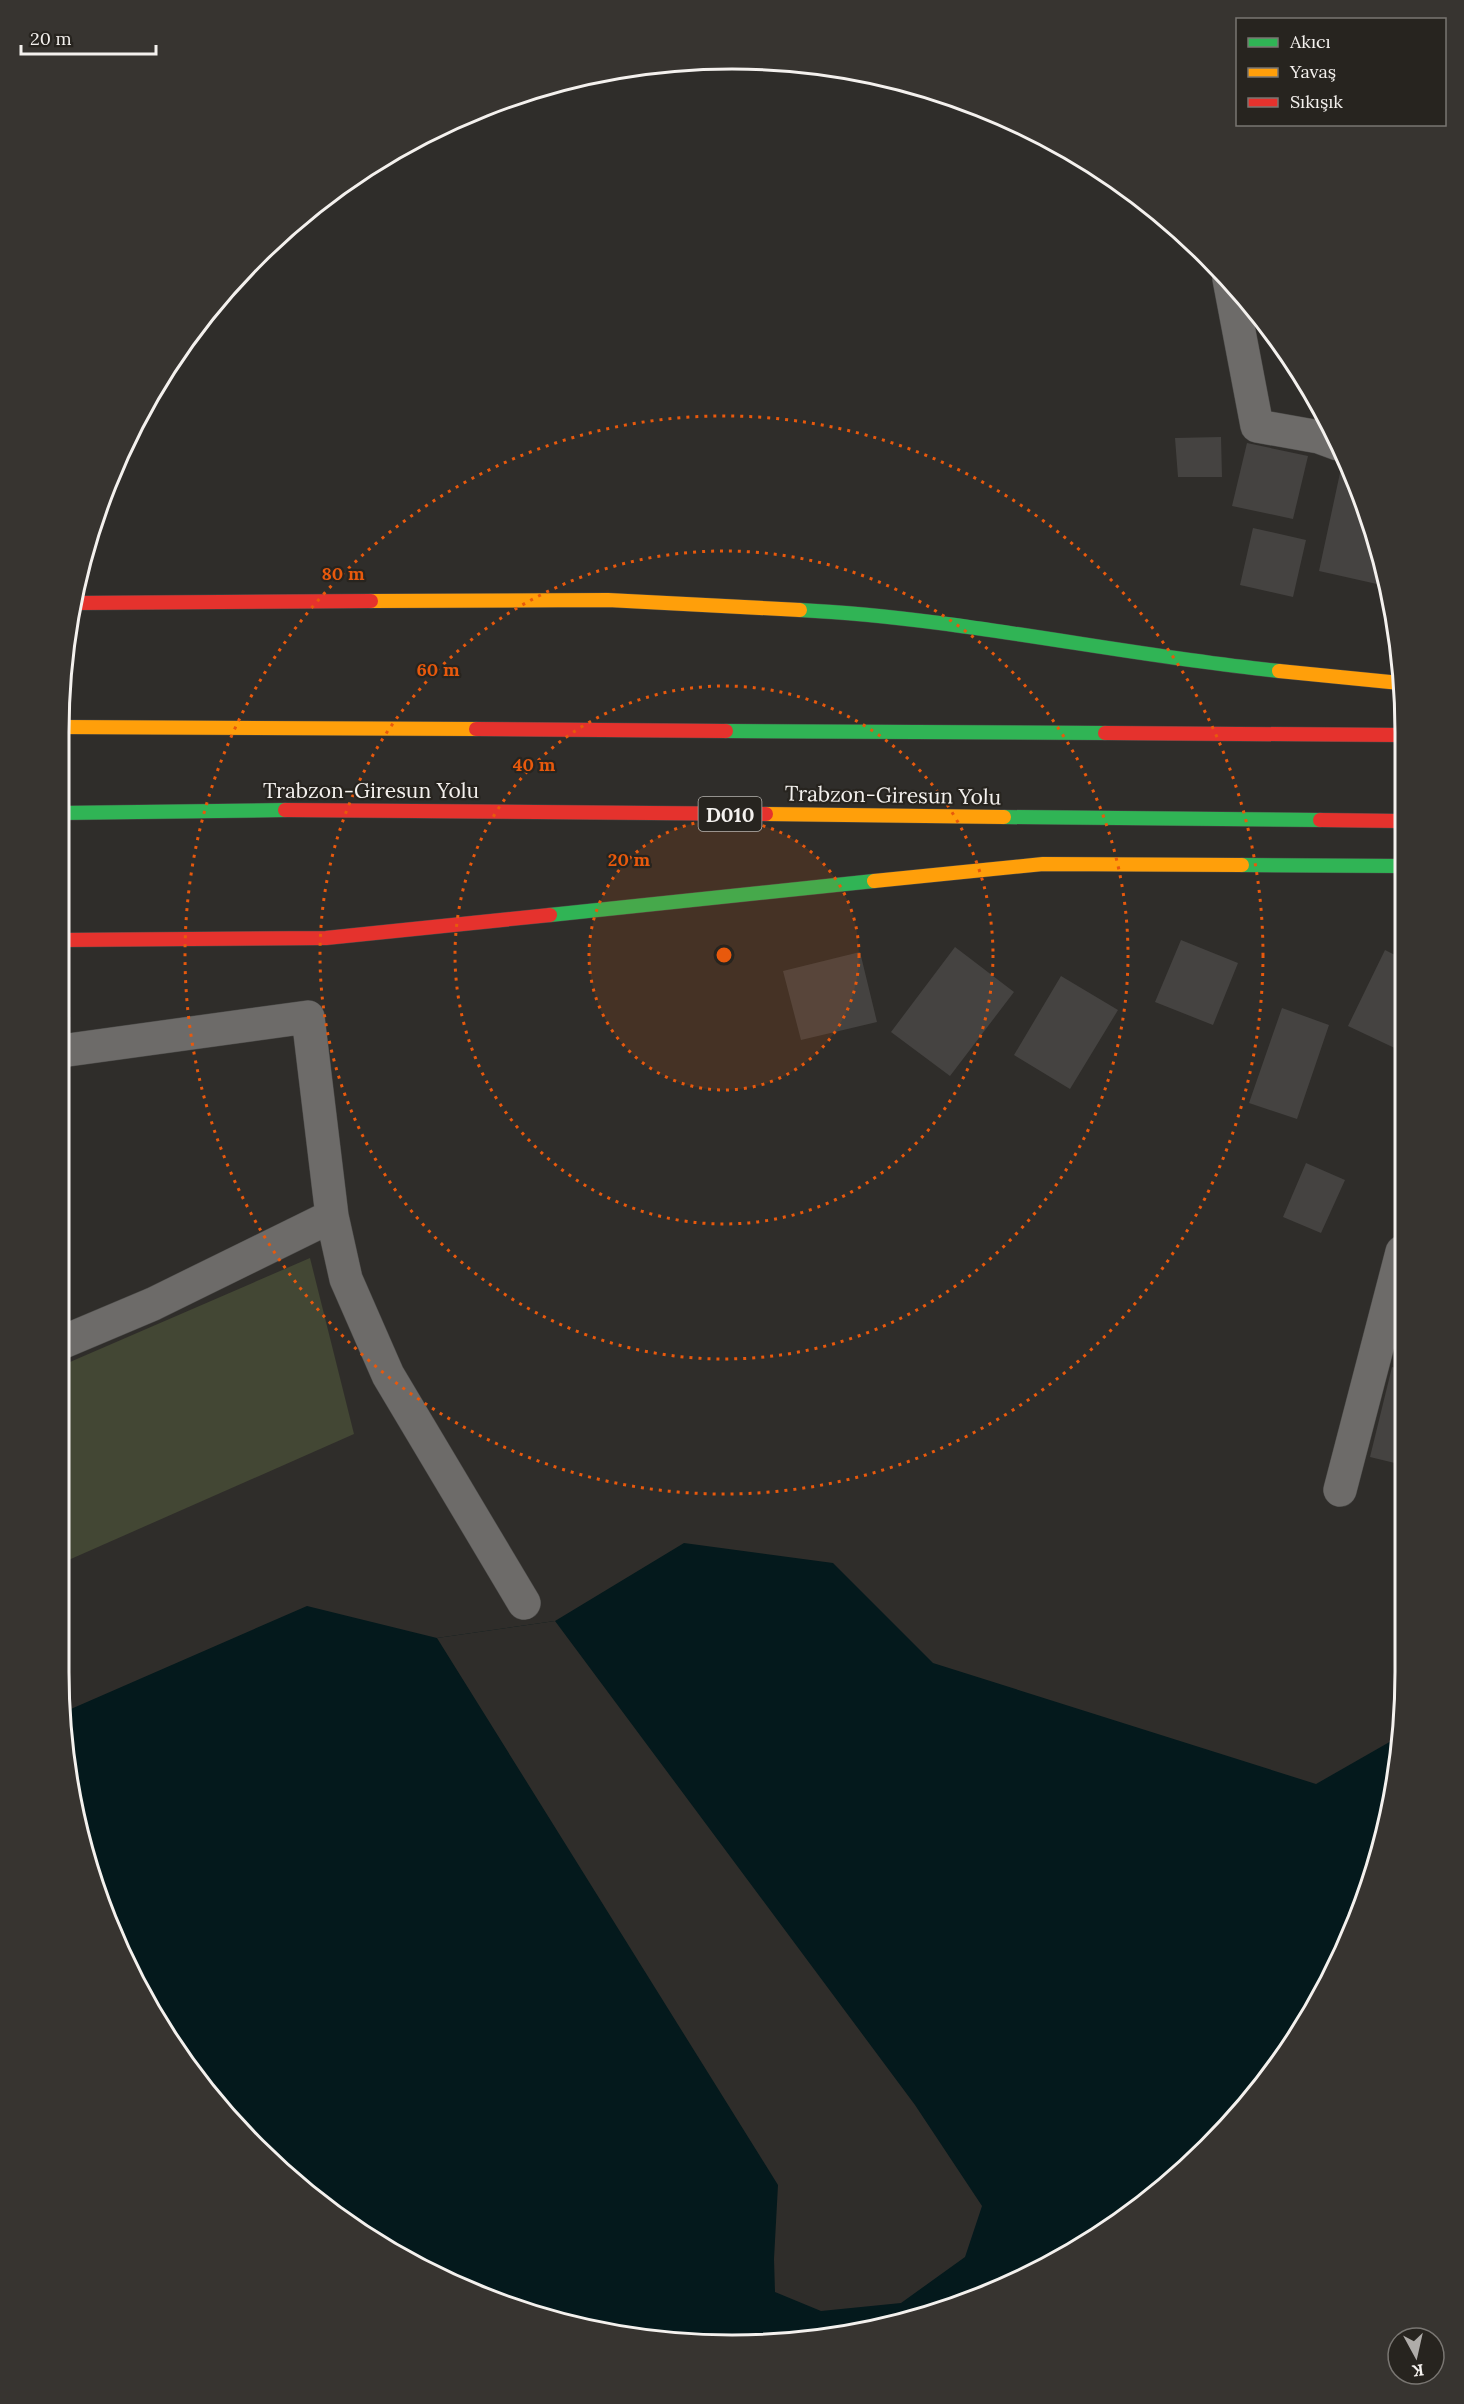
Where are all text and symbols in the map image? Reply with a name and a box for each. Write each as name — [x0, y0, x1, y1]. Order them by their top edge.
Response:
scale bar — [21, 18, 156, 56]
legend — [1236, 18, 1446, 126]
text: 20 m — [30, 27, 72, 50]
text: Akıcı — [1289, 30, 1331, 53]
text: Yavaş — [1289, 60, 1336, 83]
text: Sıkışık — [1290, 90, 1343, 113]
text: 80 m — [321, 562, 365, 585]
text: 60 m — [416, 658, 460, 681]
text: 40 m — [513, 753, 556, 776]
street label: Trabzon-Giresun Yolu — [263, 777, 479, 804]
street label: Trabzon-Giresun Yolu — [785, 780, 1001, 810]
road number: D010 — [698, 797, 762, 831]
text: 20 m — [608, 848, 651, 871]
centre of rings — [714, 945, 734, 965]
north arrow — [1386, 2326, 1446, 2386]
text: K — [1410, 2360, 1425, 2382]

